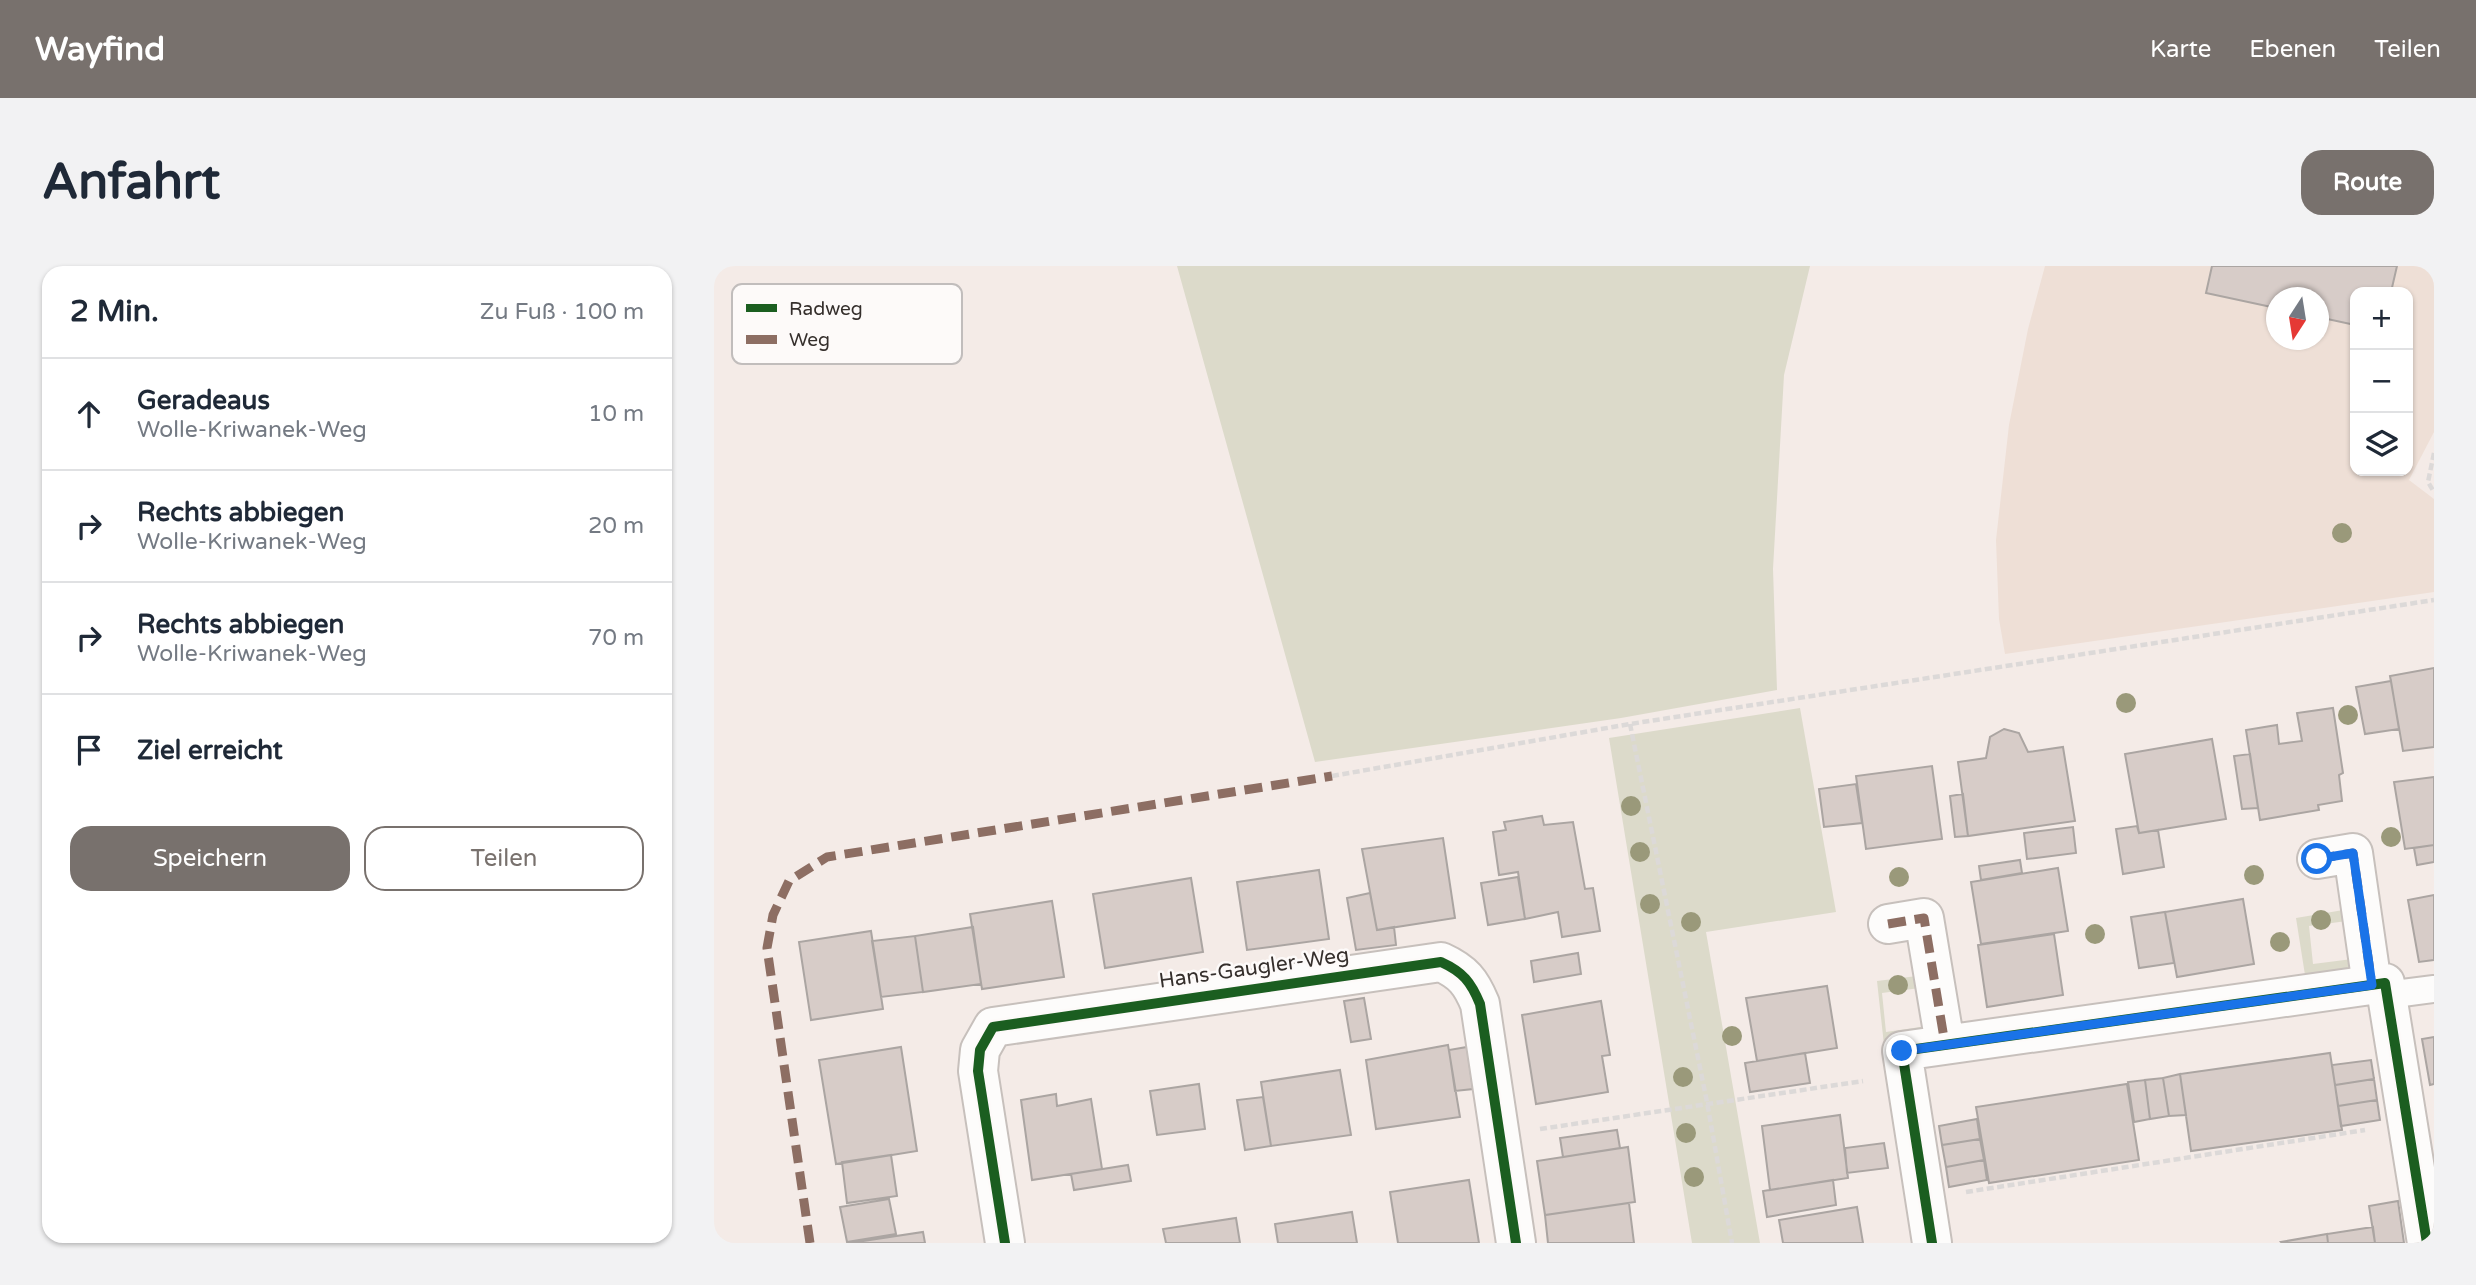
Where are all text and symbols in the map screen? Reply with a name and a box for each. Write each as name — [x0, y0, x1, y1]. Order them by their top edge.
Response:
text: Wayfind — [35, 30, 165, 69]
text: Karte — [2150, 35, 2211, 64]
text: Ebenen — [2249, 35, 2336, 64]
text: Teilen — [2374, 35, 2441, 64]
button: Route — [2301, 150, 2434, 215]
text: Anfahrt — [42, 153, 220, 212]
legend — [732, 284, 962, 364]
north arrow — [2266, 287, 2329, 350]
map controls — [2350, 287, 2413, 476]
button: + — [2350, 287, 2413, 350]
text: 2 Min. — [70, 293, 159, 330]
text: Zu Fuß · 100 m — [480, 298, 644, 326]
text: Radweg — [789, 298, 863, 320]
text: Weg — [789, 329, 830, 351]
button: − — [2350, 350, 2413, 413]
text: Geradeaus — [137, 385, 270, 416]
icon: ahead — [70, 395, 108, 433]
text: 10 m — [588, 400, 644, 428]
button: layers — [2350, 413, 2413, 476]
text: Wolle-Kriwanek-Weg — [137, 416, 367, 444]
text: Rechts abbiegen — [137, 497, 344, 528]
icon: right — [70, 507, 108, 545]
text: 20 m — [588, 512, 644, 540]
text: Wolle-Kriwanek-Weg — [137, 528, 367, 556]
text: Rechts abbiegen — [137, 609, 344, 640]
icon: right — [70, 619, 108, 657]
text: 70 m — [588, 624, 644, 652]
text: Wolle-Kriwanek-Weg — [137, 640, 367, 668]
icon: arrive — [70, 731, 108, 769]
text: Ziel erreicht — [137, 735, 283, 766]
button: Speichern — [70, 826, 350, 891]
button: Teilen — [364, 826, 644, 891]
route start — [2301, 843, 2332, 874]
street label: Hans-Gaugler-Weg — [1157, 942, 1351, 994]
route end — [1886, 1035, 1917, 1066]

